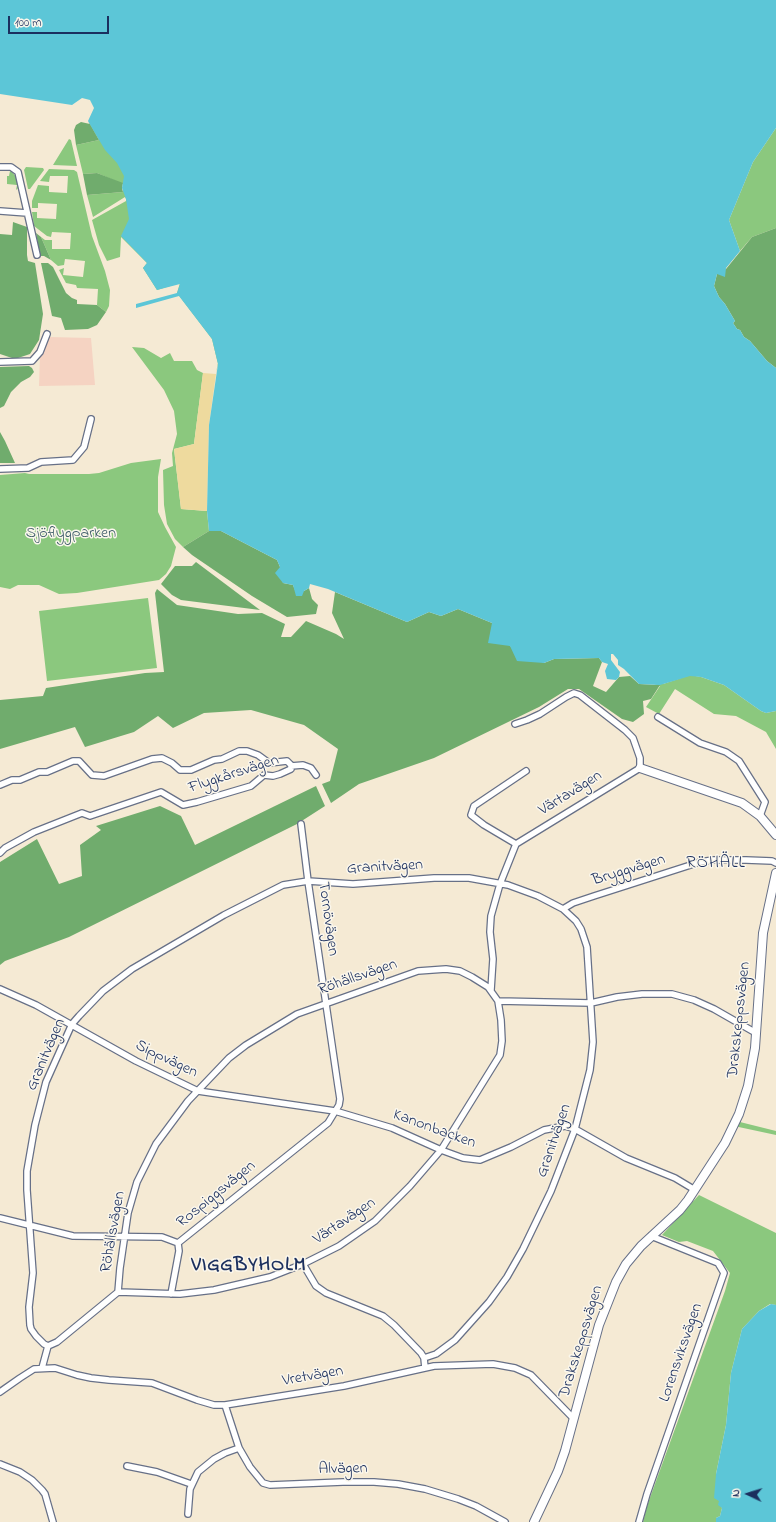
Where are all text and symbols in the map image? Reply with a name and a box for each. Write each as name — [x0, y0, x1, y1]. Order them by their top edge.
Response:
scale bar — [10, 8, 111, 34]
text: 100 m — [15, 14, 42, 32]
park label: Sjöflygparken — [26, 524, 116, 544]
street label: Flygkårsvägen — [186, 751, 282, 799]
street label: Värtavägen — [536, 767, 606, 821]
street label: Bryggvägen — [590, 851, 668, 891]
district label: RÖHÄLL — [686, 854, 746, 874]
street label: Granitvägen — [346, 856, 424, 880]
street label: Tornövägen — [312, 881, 342, 957]
street label: Röhällsvägen — [316, 956, 400, 1000]
street label: Drakskeppsvägen — [724, 961, 756, 1079]
street label: Granitvägen — [23, 1016, 71, 1094]
street label: Sippvägen — [132, 1037, 200, 1083]
street label: Granitvägen — [534, 1102, 576, 1180]
street label: Kanonbacken — [390, 1106, 478, 1154]
street label: Rospiggsvägen — [174, 1157, 260, 1233]
street label: Röhällsvägen — [97, 1190, 131, 1274]
street label: Värtavägen — [310, 1194, 380, 1250]
district label: VIGGBYHOLM — [191, 1255, 307, 1279]
street label: Drakskeppsvägen — [556, 1283, 608, 1401]
street label: Lorensviksvägen — [656, 1301, 708, 1405]
street label: Vretvägen — [281, 1362, 345, 1392]
street label: Alvägen — [318, 1460, 368, 1480]
north arrow — [728, 1474, 768, 1514]
text: N — [728, 1489, 744, 1497]

